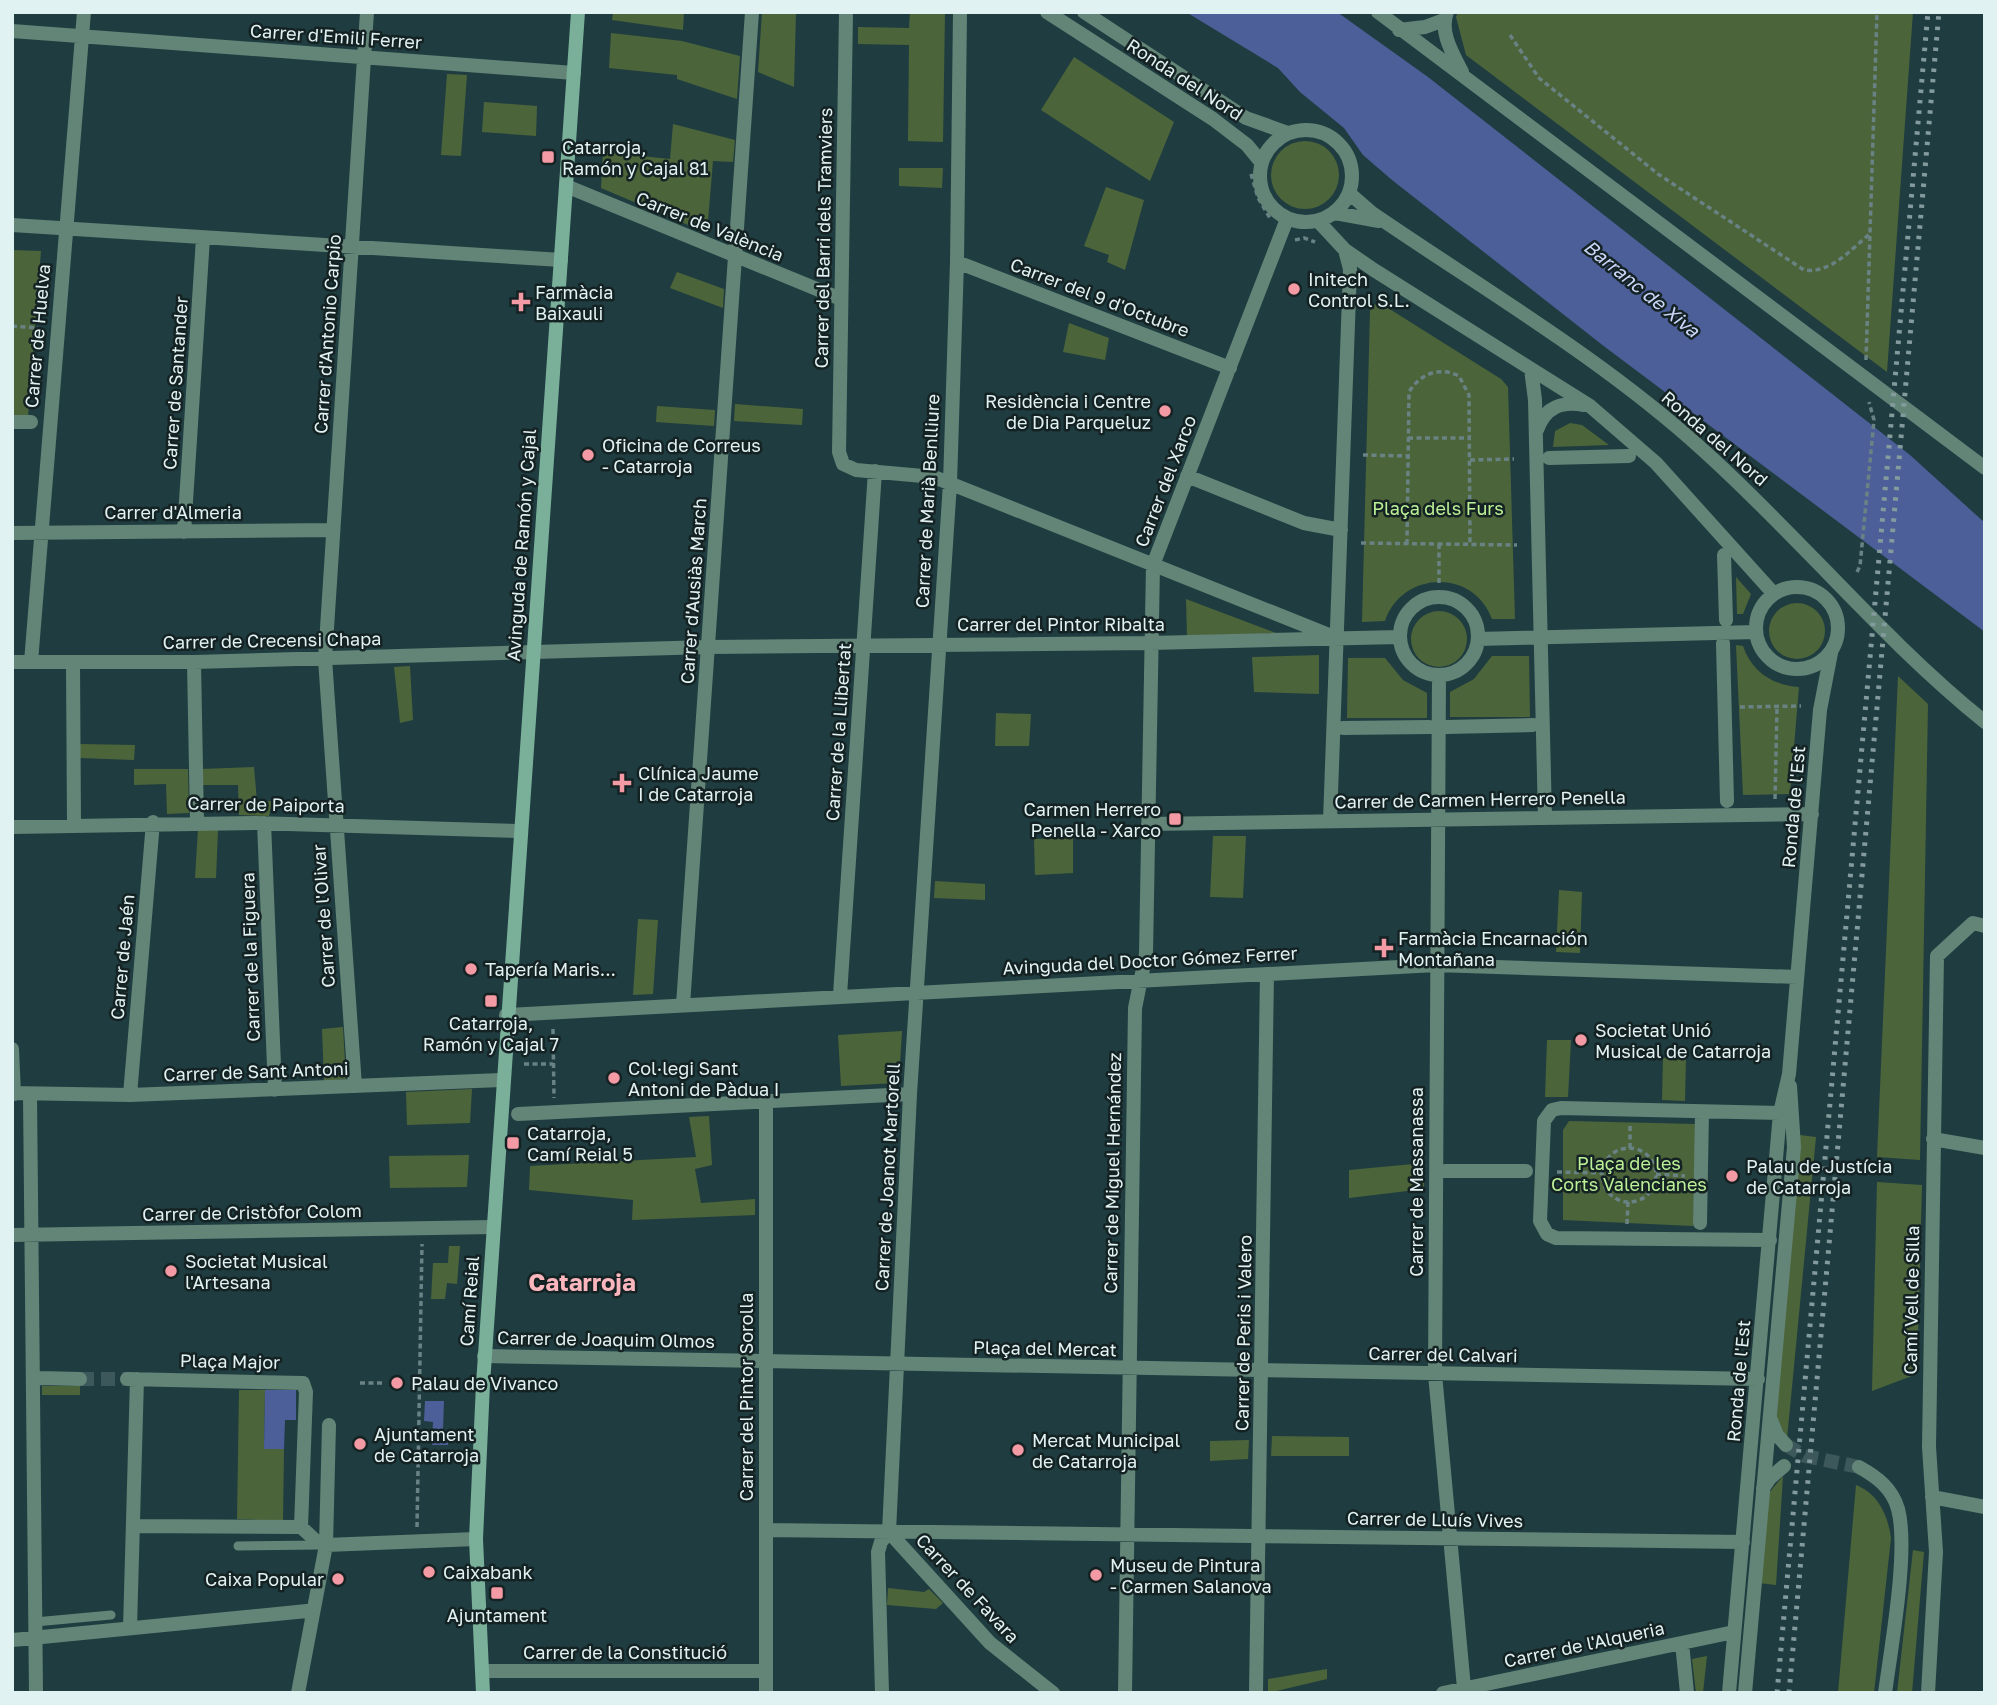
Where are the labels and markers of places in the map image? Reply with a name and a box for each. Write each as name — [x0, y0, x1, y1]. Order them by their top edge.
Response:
place label: Catarroja, Ramón y Cajal 81 — [562, 136, 709, 179]
marker: Catarroja, Ramón y Cajal 81 — [540, 149, 556, 165]
place label: Initech Control S.L. — [1308, 268, 1410, 311]
place label: Farmàcia Baixauli — [535, 281, 613, 324]
marker: Initech Control S.L. — [1286, 281, 1302, 297]
marker: Farmàcia Baixauli — [513, 294, 529, 310]
place label: Residència i Centre de Dia Parqueluz — [985, 390, 1151, 433]
marker: Residència i Centre de Dia Parqueluz — [1157, 403, 1173, 419]
place label: Oficina de Correus - Catarroja — [602, 434, 761, 477]
marker: Oficina de Correus - Catarroja — [580, 447, 596, 463]
place label: Clínica Jaume I de Catarroja — [638, 762, 759, 805]
marker: Clínica Jaume I de Catarroja — [612, 773, 632, 793]
place label: Carmen Herrero Penella - Xarco — [1024, 798, 1161, 841]
marker: Carmen Herrero Penella - Xarco — [1167, 811, 1183, 827]
place label: Farmàcia Encarnación Montañana — [1398, 927, 1588, 970]
marker: Farmàcia Encarnación Montañana — [1376, 940, 1392, 956]
place label: Tapería Maris... — [485, 958, 616, 980]
marker: Tapería Maris... — [463, 961, 479, 977]
marker: Catarroja, Ramón y Cajal 7 — [483, 993, 499, 1009]
place label: Catarroja, Ramón y Cajal 7 — [423, 1012, 559, 1055]
place label: Societat Unió Musical de Catarroja — [1595, 1019, 1771, 1062]
marker: Societat Unió Musical de Catarroja — [1573, 1032, 1589, 1048]
place label: Col·legi Sant Antoni de Pàdua I — [628, 1057, 779, 1100]
marker: Col·legi Sant Antoni de Pàdua I — [606, 1070, 622, 1086]
place label: Catarroja, Camí Reial 5 — [527, 1122, 633, 1165]
marker: Catarroja, Camí Reial 5 — [505, 1135, 521, 1151]
place label: Palau de Justícia de Catarroja — [1746, 1155, 1892, 1198]
marker: Palau de Justícia de Catarroja — [1724, 1168, 1740, 1184]
place label: Societat Musical l'Artesana — [185, 1250, 328, 1293]
marker: Societat Musical l'Artesana — [163, 1263, 179, 1279]
place label: Palau de Vivanco — [411, 1372, 558, 1394]
marker: Palau de Vivanco — [389, 1375, 405, 1391]
place label: Ajuntament de Catarroja — [374, 1423, 479, 1466]
place label: Mercat Municipal de Catarroja — [1032, 1429, 1180, 1472]
marker: Ajuntament de Catarroja — [352, 1436, 368, 1452]
marker: Mercat Municipal de Catarroja — [1010, 1442, 1026, 1458]
place label: Museu de Pintura - Carmen Salanova — [1110, 1554, 1272, 1597]
place label: Caixabank — [443, 1561, 533, 1583]
marker: Caixabank — [421, 1564, 437, 1580]
marker: Museu de Pintura - Carmen Salanova — [1088, 1567, 1104, 1583]
place label: Caixa Popular — [205, 1568, 324, 1590]
marker: Caixa Popular — [330, 1571, 346, 1587]
marker: Ajuntament — [489, 1585, 505, 1601]
place label: Ajuntament — [447, 1604, 547, 1626]

